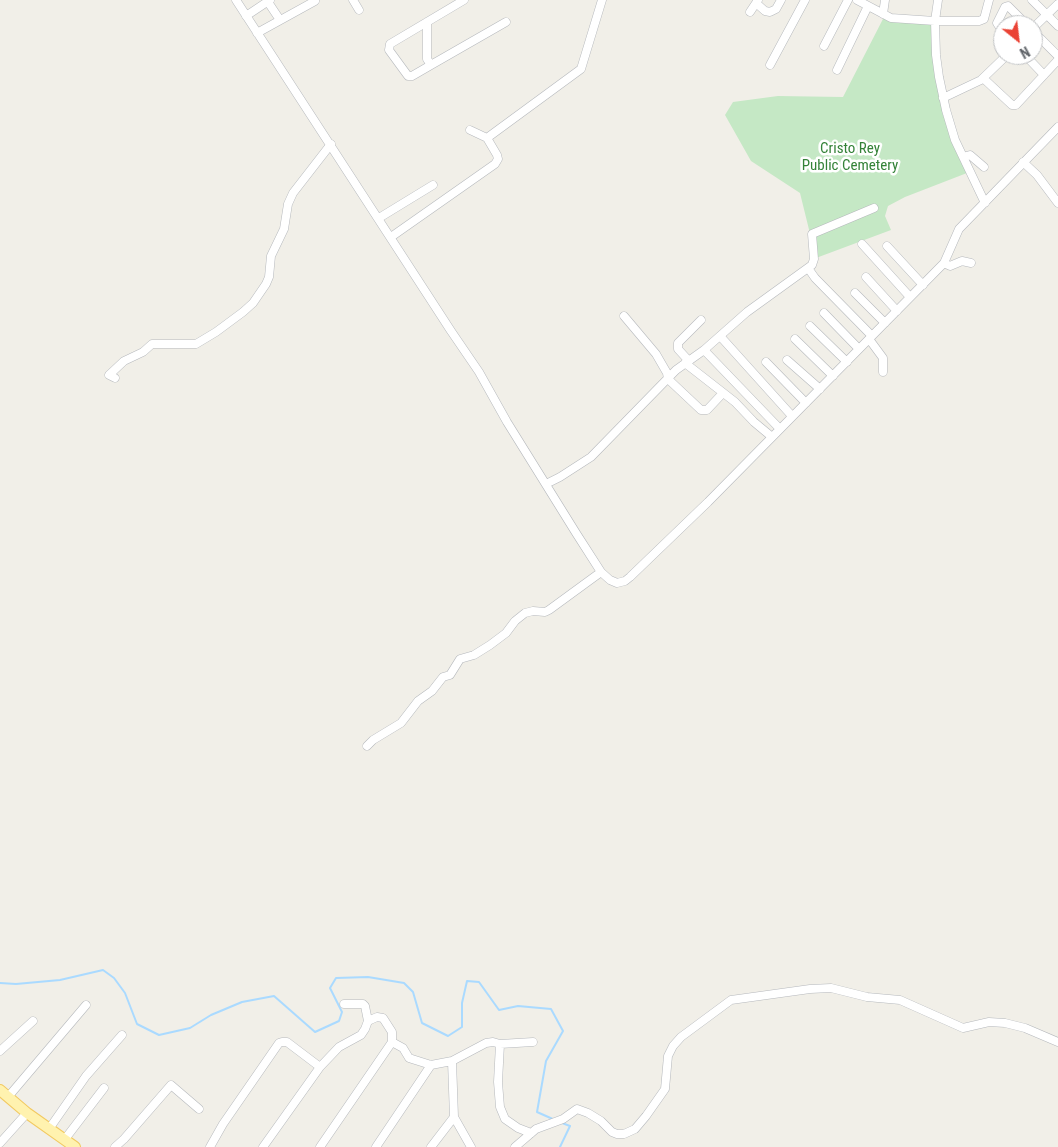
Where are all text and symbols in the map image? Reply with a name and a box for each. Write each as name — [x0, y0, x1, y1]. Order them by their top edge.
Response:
north arrow — [993, 15, 1043, 65]
text: N — [1017, 43, 1032, 61]
park label: Cristo Rey Public Cemetery — [802, 140, 898, 175]

